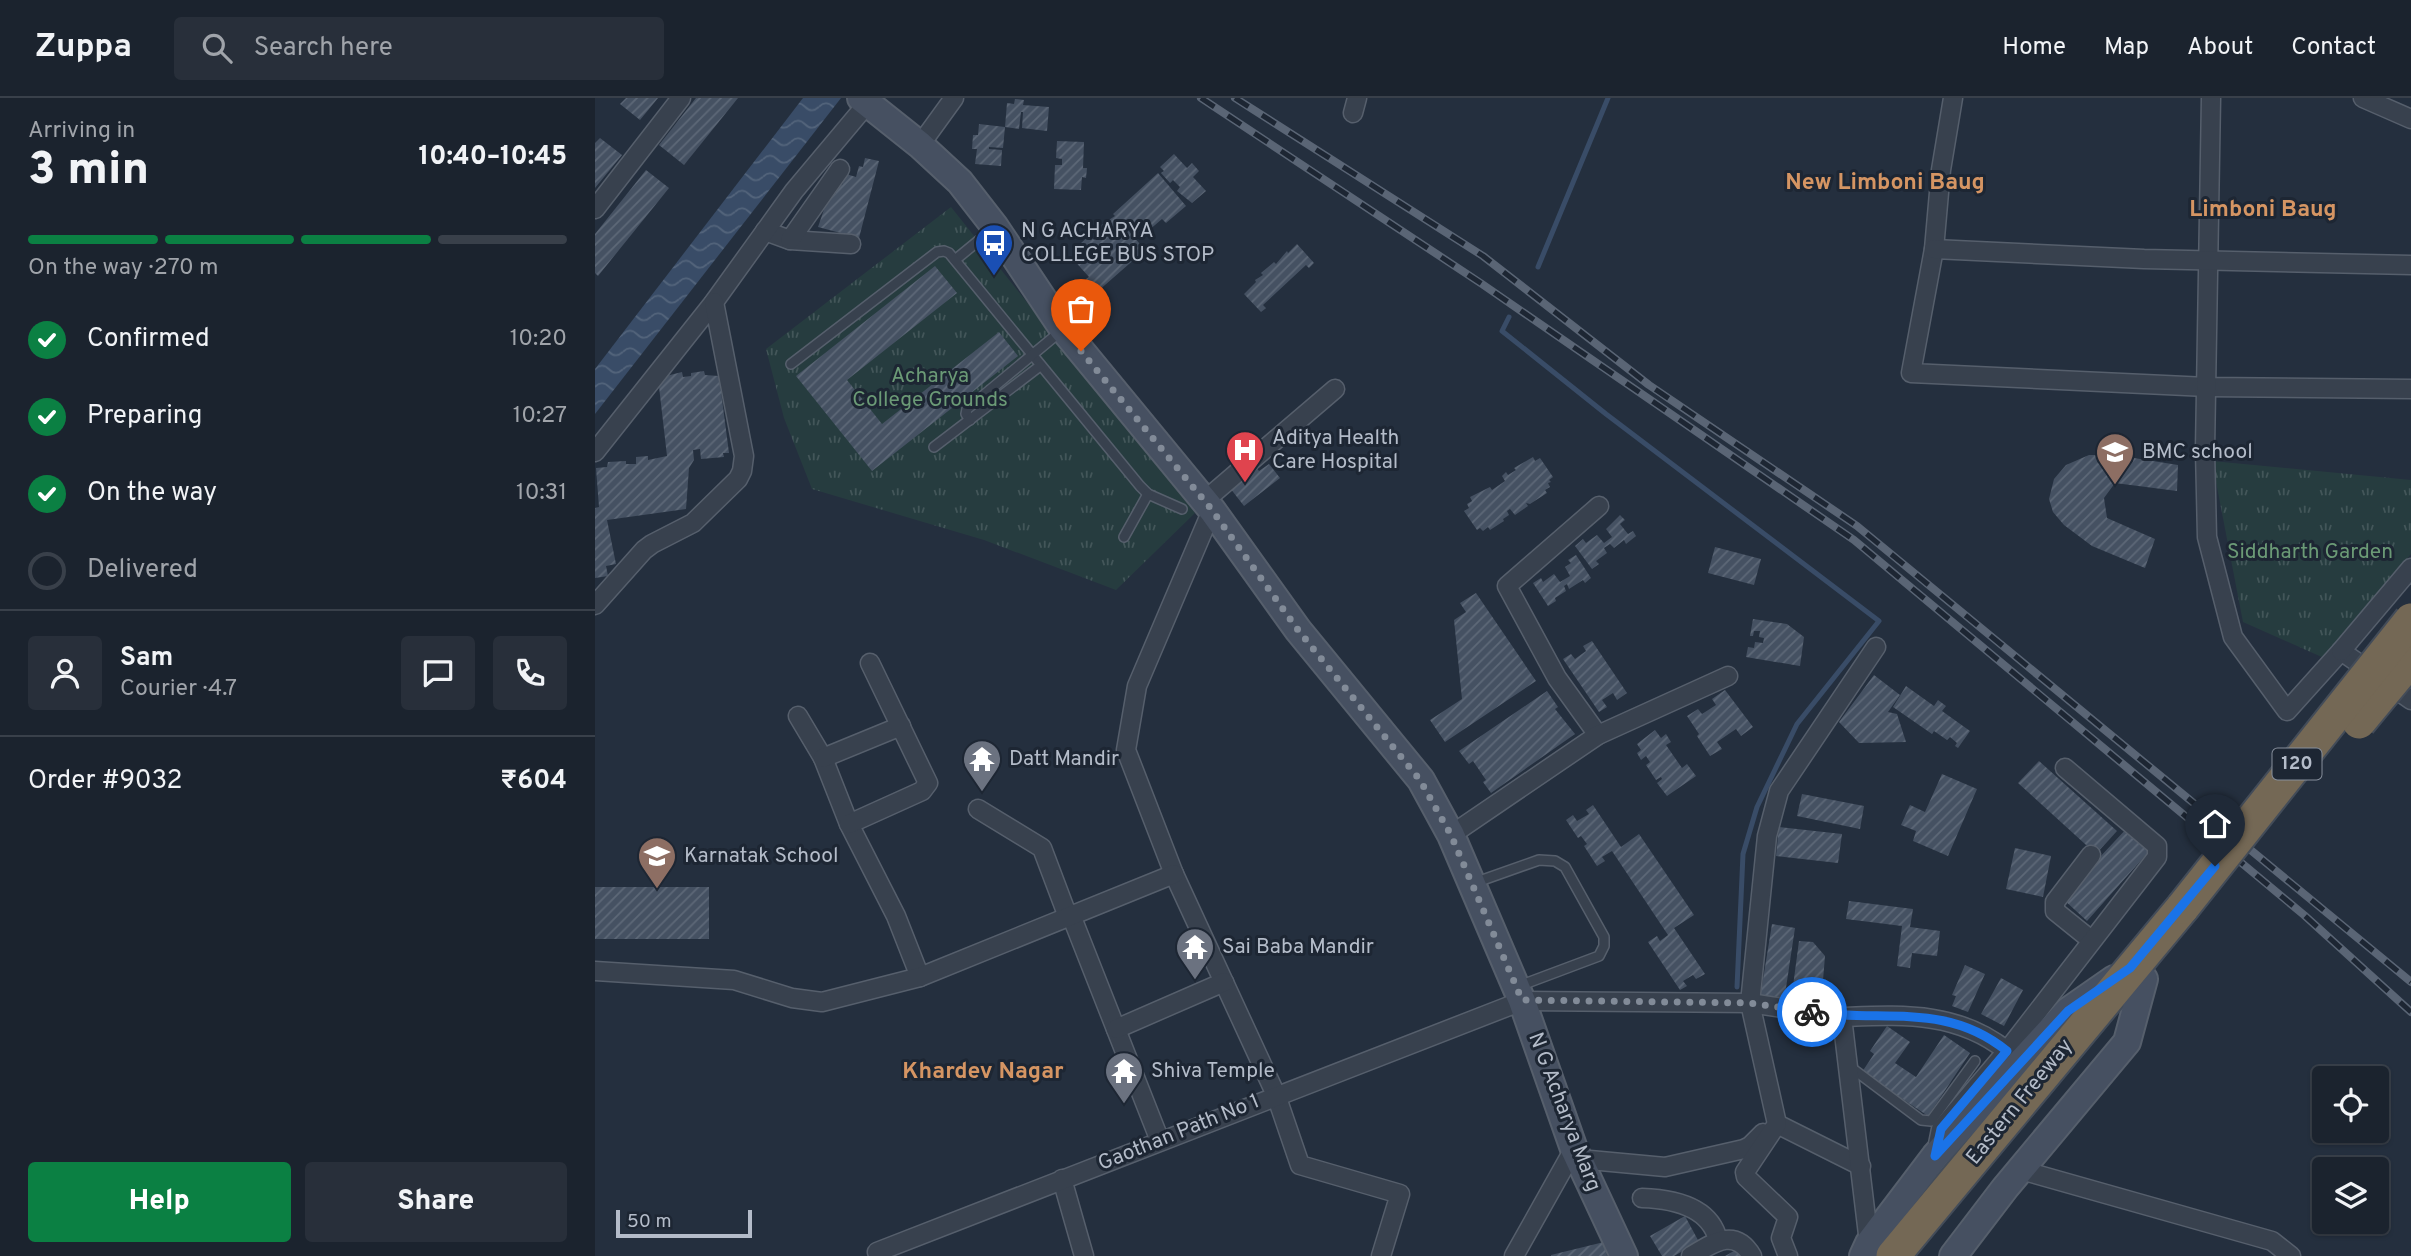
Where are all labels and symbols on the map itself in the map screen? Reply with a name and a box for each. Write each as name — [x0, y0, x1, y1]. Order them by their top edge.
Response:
district label: New Limboni Baug — [1785, 169, 1985, 198]
district label: Limboni Baug — [2189, 196, 2337, 225]
place label: N G ACHARYA COLLEGE BUS STOP — [1021, 218, 1214, 269]
bus stop icon: N G ACHARYA COLLEGE BUS STOP — [973, 222, 1015, 277]
pin — [1051, 279, 1111, 351]
park label: Acharya College Grounds — [852, 363, 1008, 414]
place label: Aditya Health Care Hospital — [1272, 425, 1399, 476]
hospital icon: Aditya Health Care Hospital — [1224, 429, 1266, 484]
school or university icon: BMC school — [2094, 431, 2136, 486]
place label: BMC school — [2142, 439, 2253, 466]
park label: Siddharth Garden — [2227, 539, 2393, 566]
temple icon: Datt Mandir — [961, 738, 1003, 793]
place label: Datt Mandir — [1009, 746, 1119, 773]
road number: 120 — [2273, 748, 2321, 779]
pin — [2185, 794, 2245, 866]
school or university icon: Karnatak School — [636, 835, 678, 890]
place label: Karnatak School — [684, 843, 839, 870]
temple icon: Sai Baba Mandir — [1174, 926, 1216, 981]
place label: Sai Baba Mandir — [1222, 934, 1374, 961]
courier — [1777, 977, 1847, 1047]
street label: N G Acharya Marg — [1521, 1029, 1607, 1195]
street label: Eastern Freeway — [1961, 1033, 2079, 1171]
temple icon: Shiva Temple — [1103, 1050, 1145, 1105]
district label: Khardev Nagar — [902, 1058, 1064, 1087]
place label: Shiva Temple — [1151, 1058, 1275, 1085]
street label: Gaothan Path No 1 — [1094, 1088, 1264, 1178]
scale bar — [616, 1207, 753, 1239]

